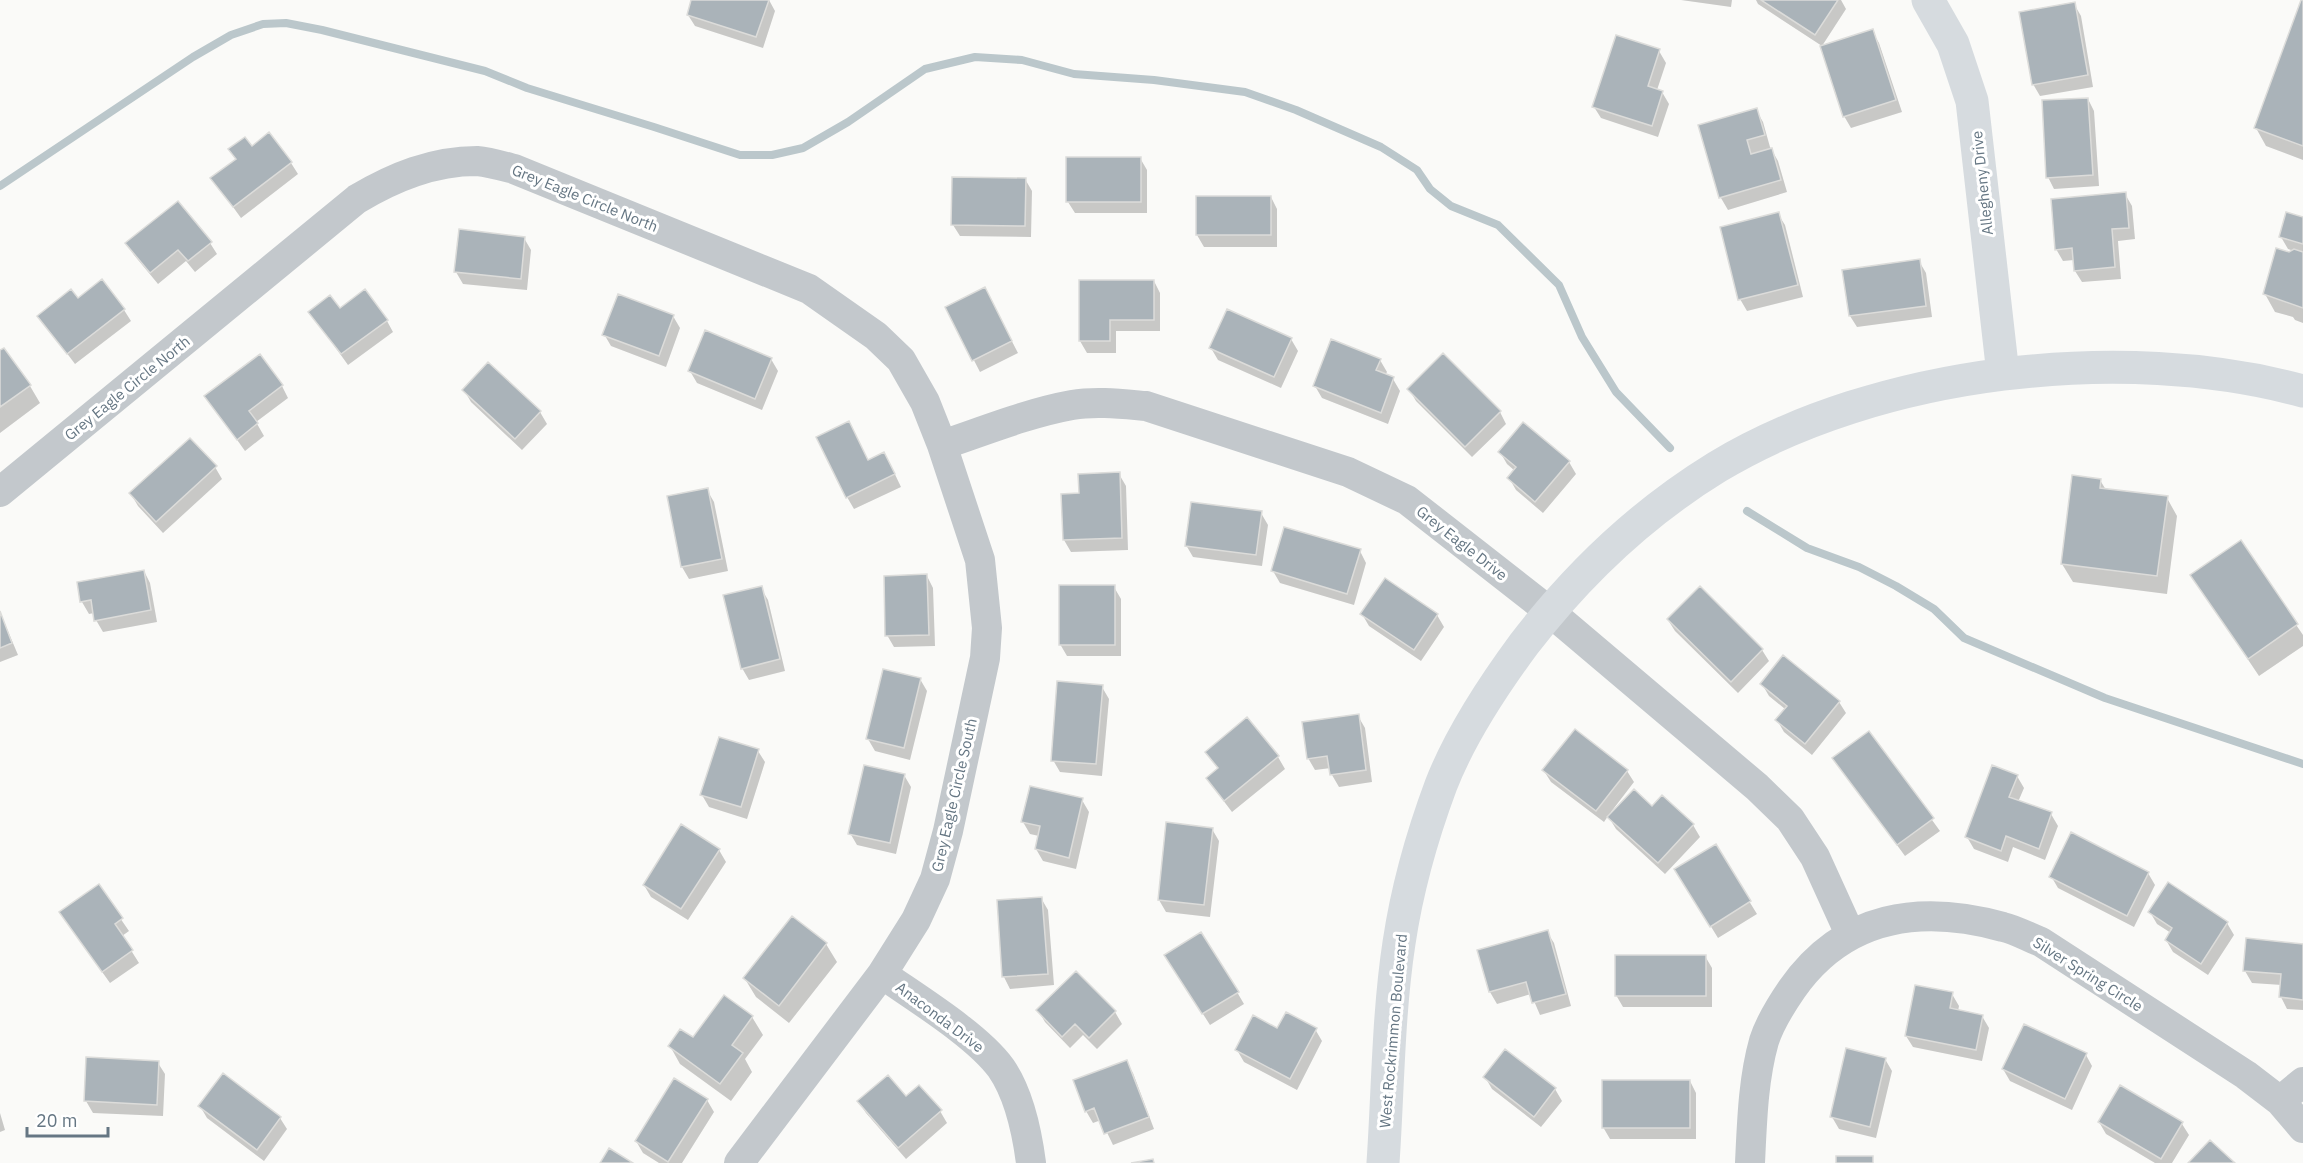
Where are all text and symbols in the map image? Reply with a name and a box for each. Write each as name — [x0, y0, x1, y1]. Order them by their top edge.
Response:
street label: Allegheny Drive — [1967, 130, 1997, 236]
street label: Grey Eagle Circle North — [509, 160, 661, 236]
street label: Grey Eagle Circle North — [60, 332, 194, 444]
street label: Grey Eagle Drive — [1413, 502, 1511, 584]
street label: Grey Eagle Circle South — [927, 716, 981, 874]
street label: West Rockrimmon Boulevard — [1375, 933, 1411, 1129]
street label: Silver Spring Circle — [2030, 933, 2146, 1015]
street label: Anaconda Drive — [892, 978, 988, 1056]
scale bar — [27, 1100, 108, 1138]
text: 20 m — [36, 1109, 78, 1132]

